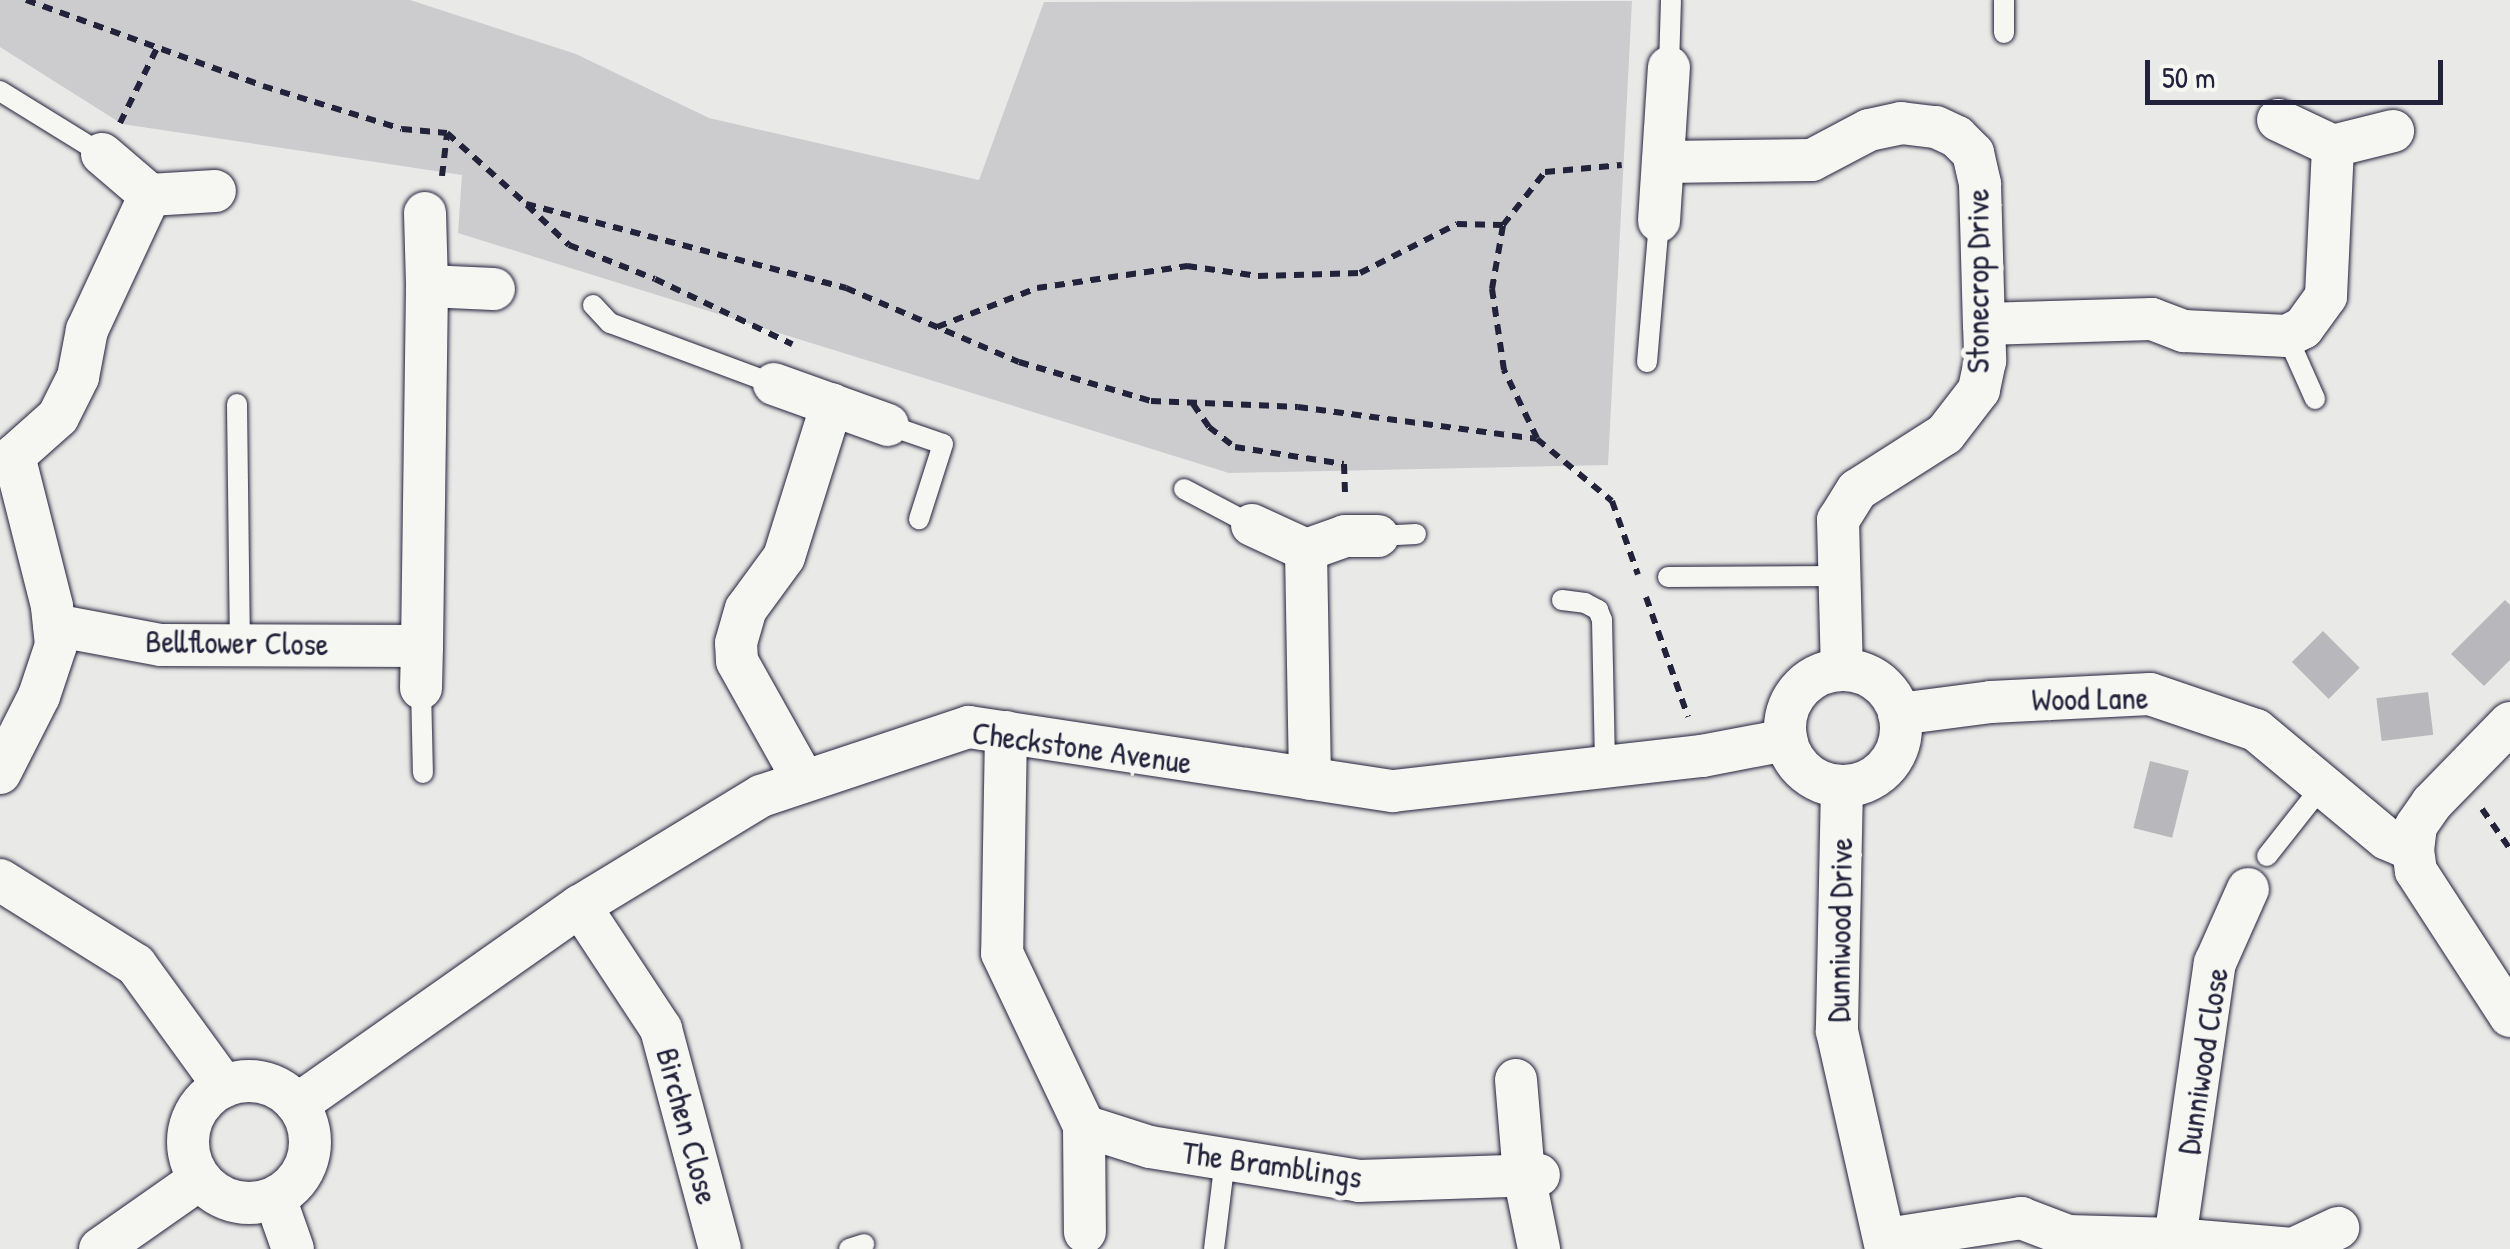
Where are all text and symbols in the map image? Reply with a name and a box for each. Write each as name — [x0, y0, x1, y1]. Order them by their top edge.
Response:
scale bar — [2150, 40, 2448, 102]
text: 50 m — [2162, 57, 2215, 97]
street label: Stonecrop Drive — [1959, 189, 1997, 373]
street label: Bellflower Close — [145, 622, 329, 664]
street label: Wood Lane — [2031, 679, 2149, 719]
street label: Checkstone Avenue — [970, 714, 1194, 782]
street label: Dunniwood Drive — [1819, 837, 1861, 1023]
street label: Dunniwood Close — [2169, 965, 2237, 1157]
street label: Birchen Close — [648, 1044, 726, 1208]
street label: The Bramblings — [1180, 1133, 1364, 1197]

